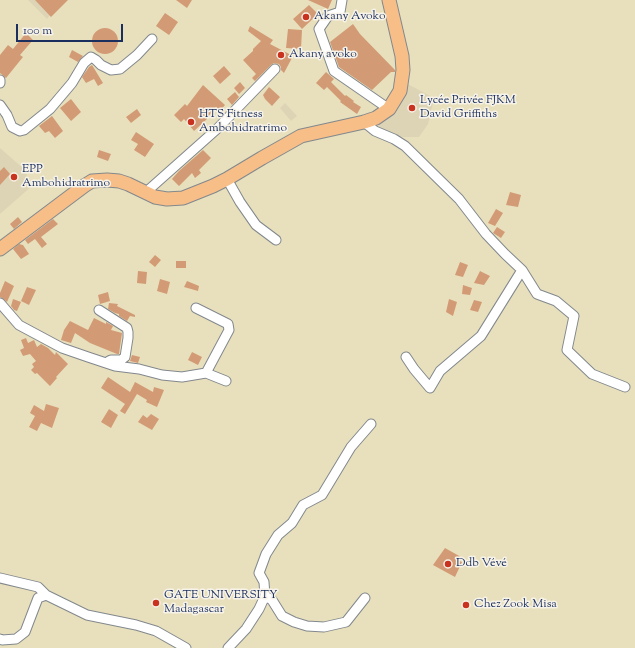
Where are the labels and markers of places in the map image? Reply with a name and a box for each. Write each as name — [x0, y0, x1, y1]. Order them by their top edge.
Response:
place label: Akany Avoko — [314, 10, 385, 24]
marker: Akany Avoko — [301, 12, 311, 22]
place label: Akany avoko — [289, 48, 357, 62]
marker: Akany avoko — [276, 50, 286, 60]
place label: Lycée Privée FJKM David Griffiths — [420, 94, 516, 122]
marker: Lycée Privée FJKM David Griffiths — [407, 103, 417, 113]
place label: HTS Fitness Ambohidratrimo — [199, 108, 287, 136]
marker: HTS Fitness Ambohidratrimo — [186, 117, 196, 127]
place label: EPP Ambohidratrimo — [22, 163, 110, 191]
marker: EPP Ambohidratrimo — [9, 172, 19, 182]
place label: Ddb Vévé — [456, 557, 507, 571]
marker: Ddb Vévé — [443, 559, 453, 569]
place label: GATE UNIVERSITY Madagascar — [164, 589, 277, 617]
marker: GATE UNIVERSITY Madagascar — [151, 598, 161, 608]
place label: Chez Zook Misa — [474, 598, 557, 612]
marker: Chez Zook Misa — [461, 600, 471, 610]

